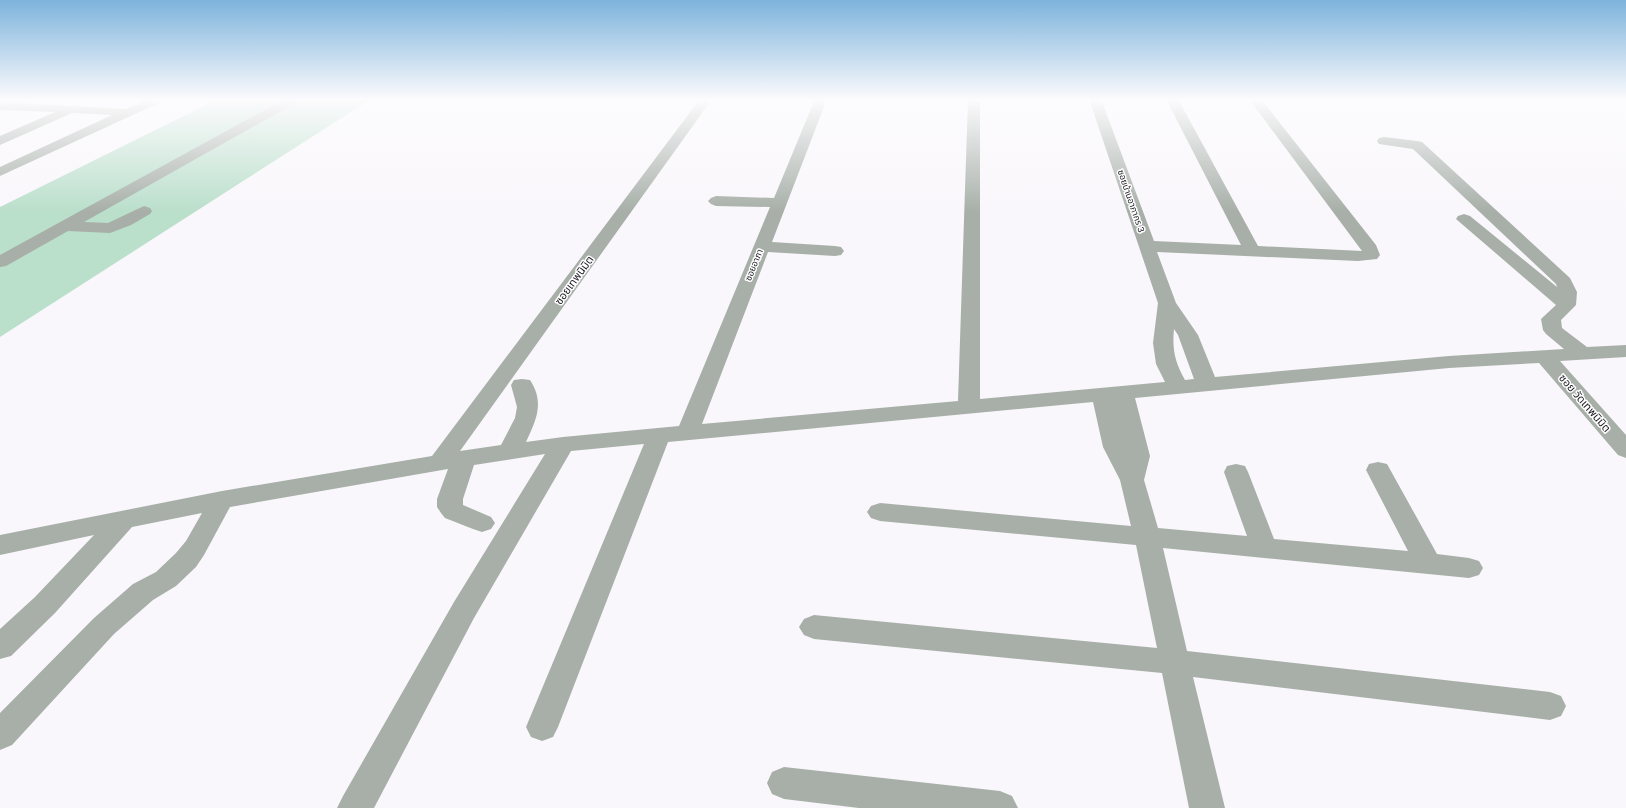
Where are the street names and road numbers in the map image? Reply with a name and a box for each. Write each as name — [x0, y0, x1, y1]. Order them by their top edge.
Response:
street label: ซอยบ้านอาภากร 3 — [1116, 168, 1146, 234]
street label: ซอยอาภา — [743, 248, 765, 282]
street label: ซอยเทพนิมิต — [552, 253, 596, 307]
street label: ซอย วัดเทพนิมิต — [1557, 372, 1613, 434]

